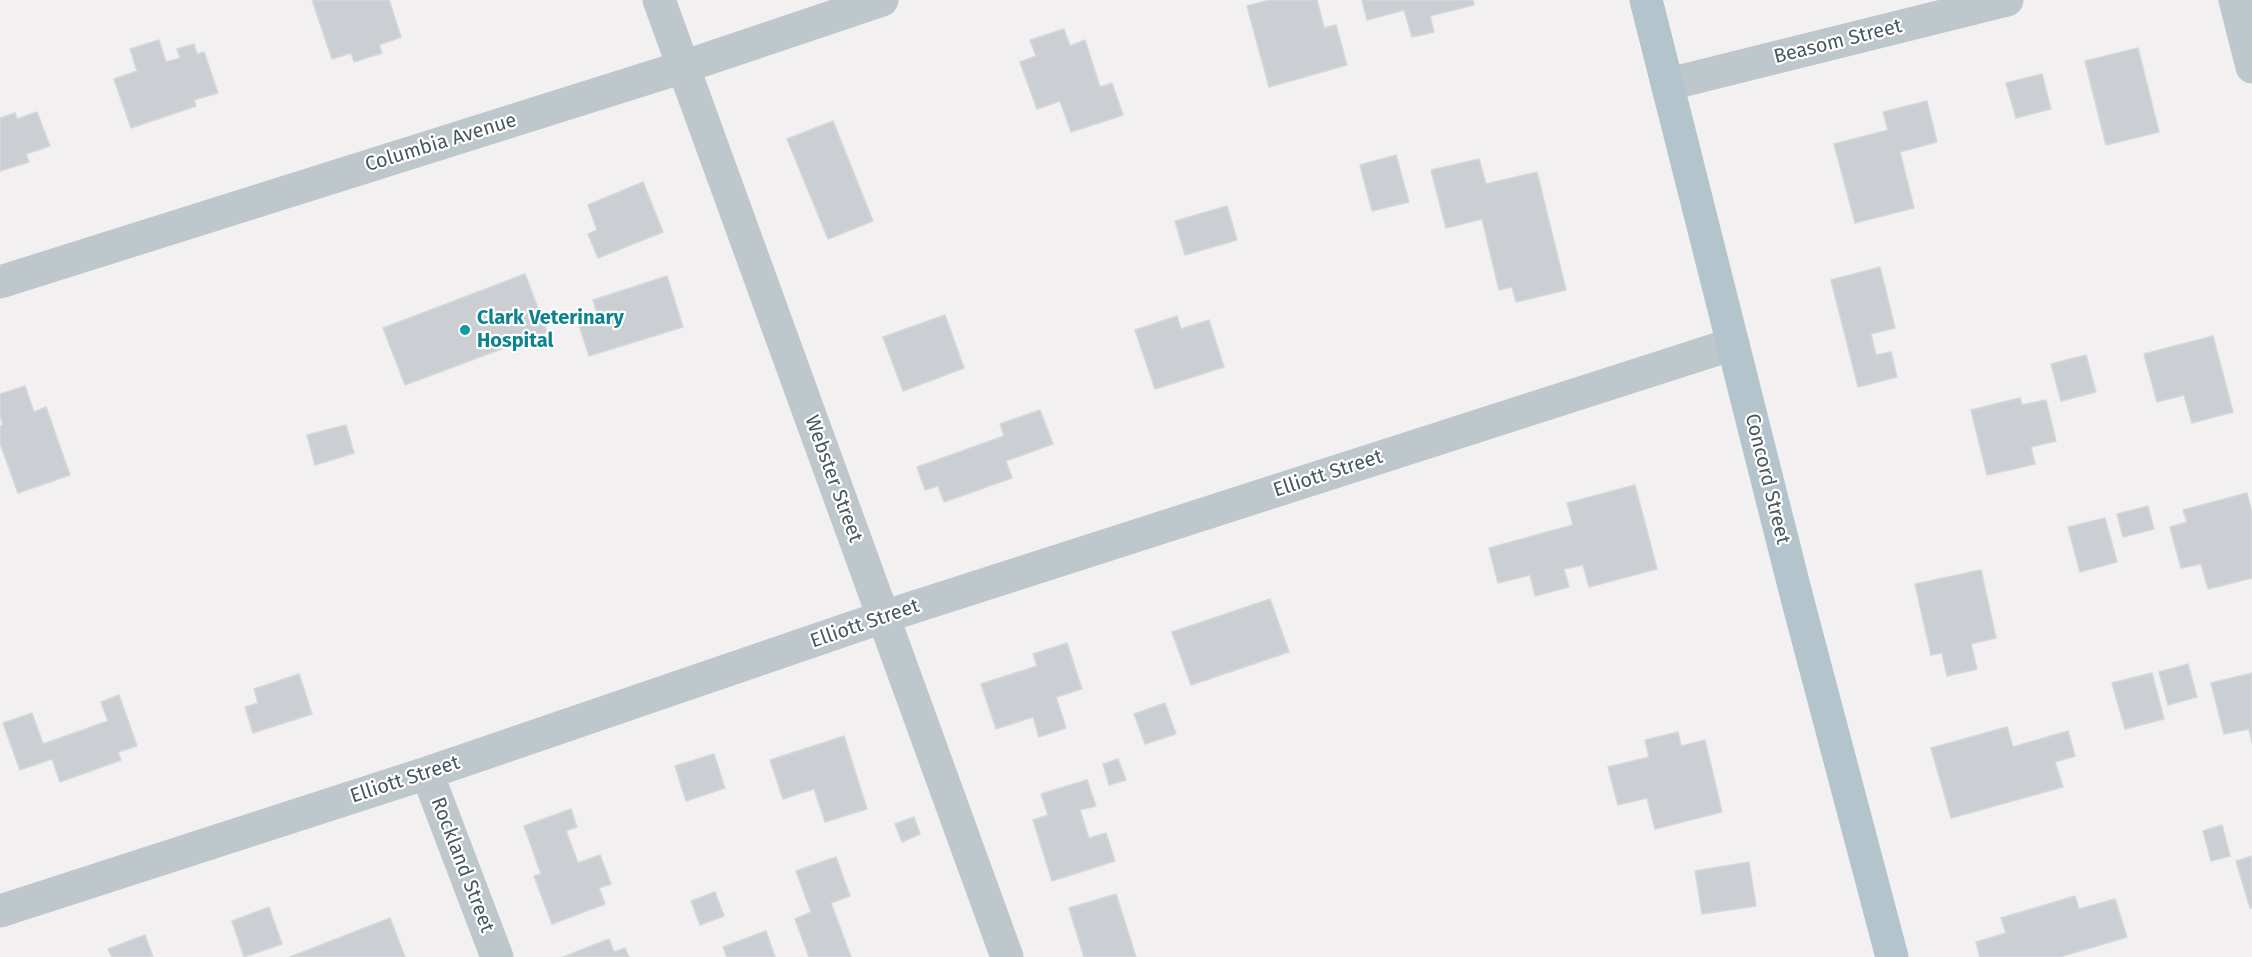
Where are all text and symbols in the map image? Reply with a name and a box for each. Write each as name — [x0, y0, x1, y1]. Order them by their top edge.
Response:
street label: Beasom Street — [1771, 14, 1905, 70]
street label: Columbia Avenue — [362, 109, 520, 177]
place label: Clark Veterinary Hospital — [477, 306, 624, 353]
marker: Clark Veterinary Hospital — [458, 323, 472, 337]
street label: Concord Street — [1739, 411, 1795, 547]
street label: Webster Street — [799, 412, 867, 546]
street label: Elliott Street — [1270, 445, 1386, 503]
street label: Elliott Street — [807, 594, 923, 654]
street label: Elliott Street — [347, 751, 463, 809]
street label: Rockland Street — [425, 794, 499, 936]

